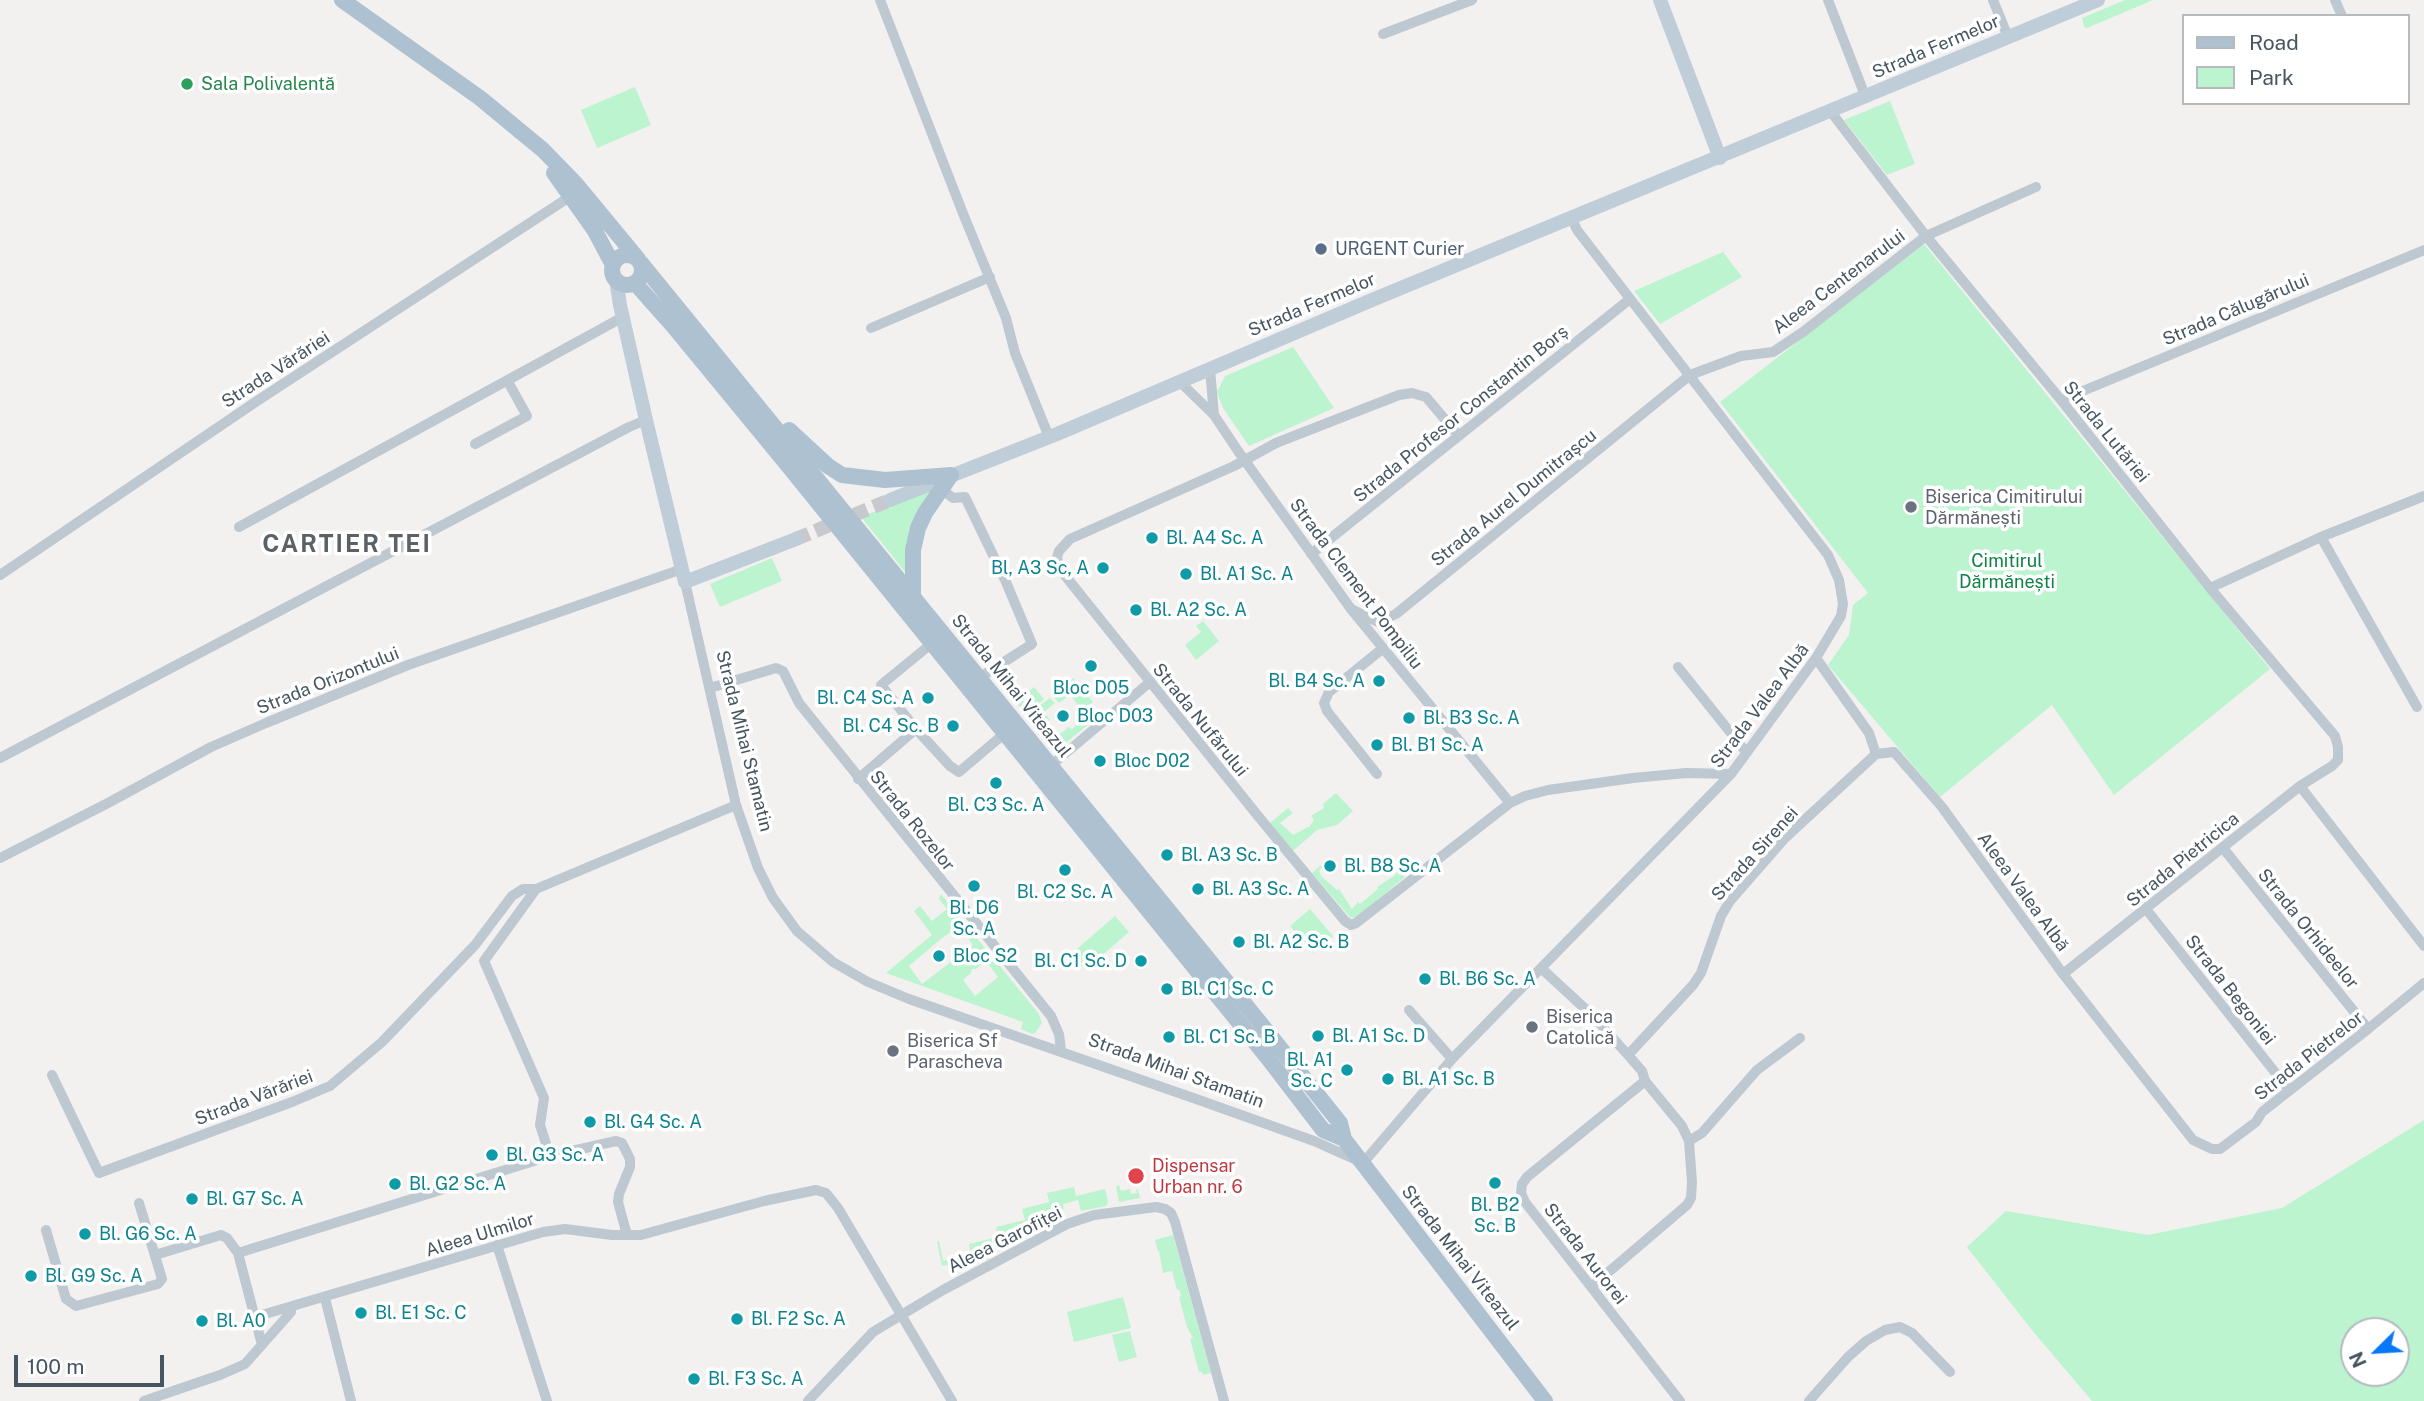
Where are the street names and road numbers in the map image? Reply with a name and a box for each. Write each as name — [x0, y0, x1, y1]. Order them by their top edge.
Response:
street label: Strada Fermelor — [1869, 10, 2003, 84]
street label: Aleea Centenarului — [1769, 225, 1909, 339]
street label: Strada Fermelor — [1245, 268, 1379, 342]
street label: Strada Călugărului — [2160, 269, 2312, 351]
street label: Strada Profesor Constantin Borș — [1349, 321, 1573, 507]
street label: Strada Vărăriei — [218, 327, 334, 413]
street label: Strada Lutăriei — [2058, 377, 2154, 487]
street label: Strada Aurel Dumitrașcu — [1427, 425, 1601, 571]
street label: Strada Clement Pompiliu — [1285, 495, 1427, 673]
street label: Strada Mihai Viteazul — [947, 610, 1075, 762]
street label: Strada Valea Albă — [1706, 640, 1814, 772]
street label: Strada Orizontului — [254, 643, 402, 719]
street label: Strada Mihai Stamatin — [711, 648, 777, 834]
street label: Strada Nufărului — [1148, 659, 1252, 781]
street label: Strada Rozelor — [865, 766, 959, 876]
street label: Strada Sirenei — [1707, 802, 1803, 906]
street label: Strada Pietricica — [2122, 808, 2244, 912]
street label: Aleea Valea Albă — [1973, 828, 2073, 956]
street label: Strada Orhideelor — [2253, 864, 2363, 994]
street label: Strada Begoniei — [2180, 931, 2280, 1049]
street label: Strada Pietrelor — [2250, 1007, 2368, 1105]
street label: Strada Mihai Stamatin — [1085, 1029, 1267, 1113]
street label: Strada Vărăriei — [192, 1066, 316, 1130]
street label: Strada Mihai Viteazul — [1397, 1181, 1523, 1335]
street label: Strada Aurorei — [1539, 1199, 1631, 1309]
street label: Aleea Garofiței — [944, 1202, 1066, 1278]
street label: Aleea Ulmilor — [423, 1208, 537, 1262]

